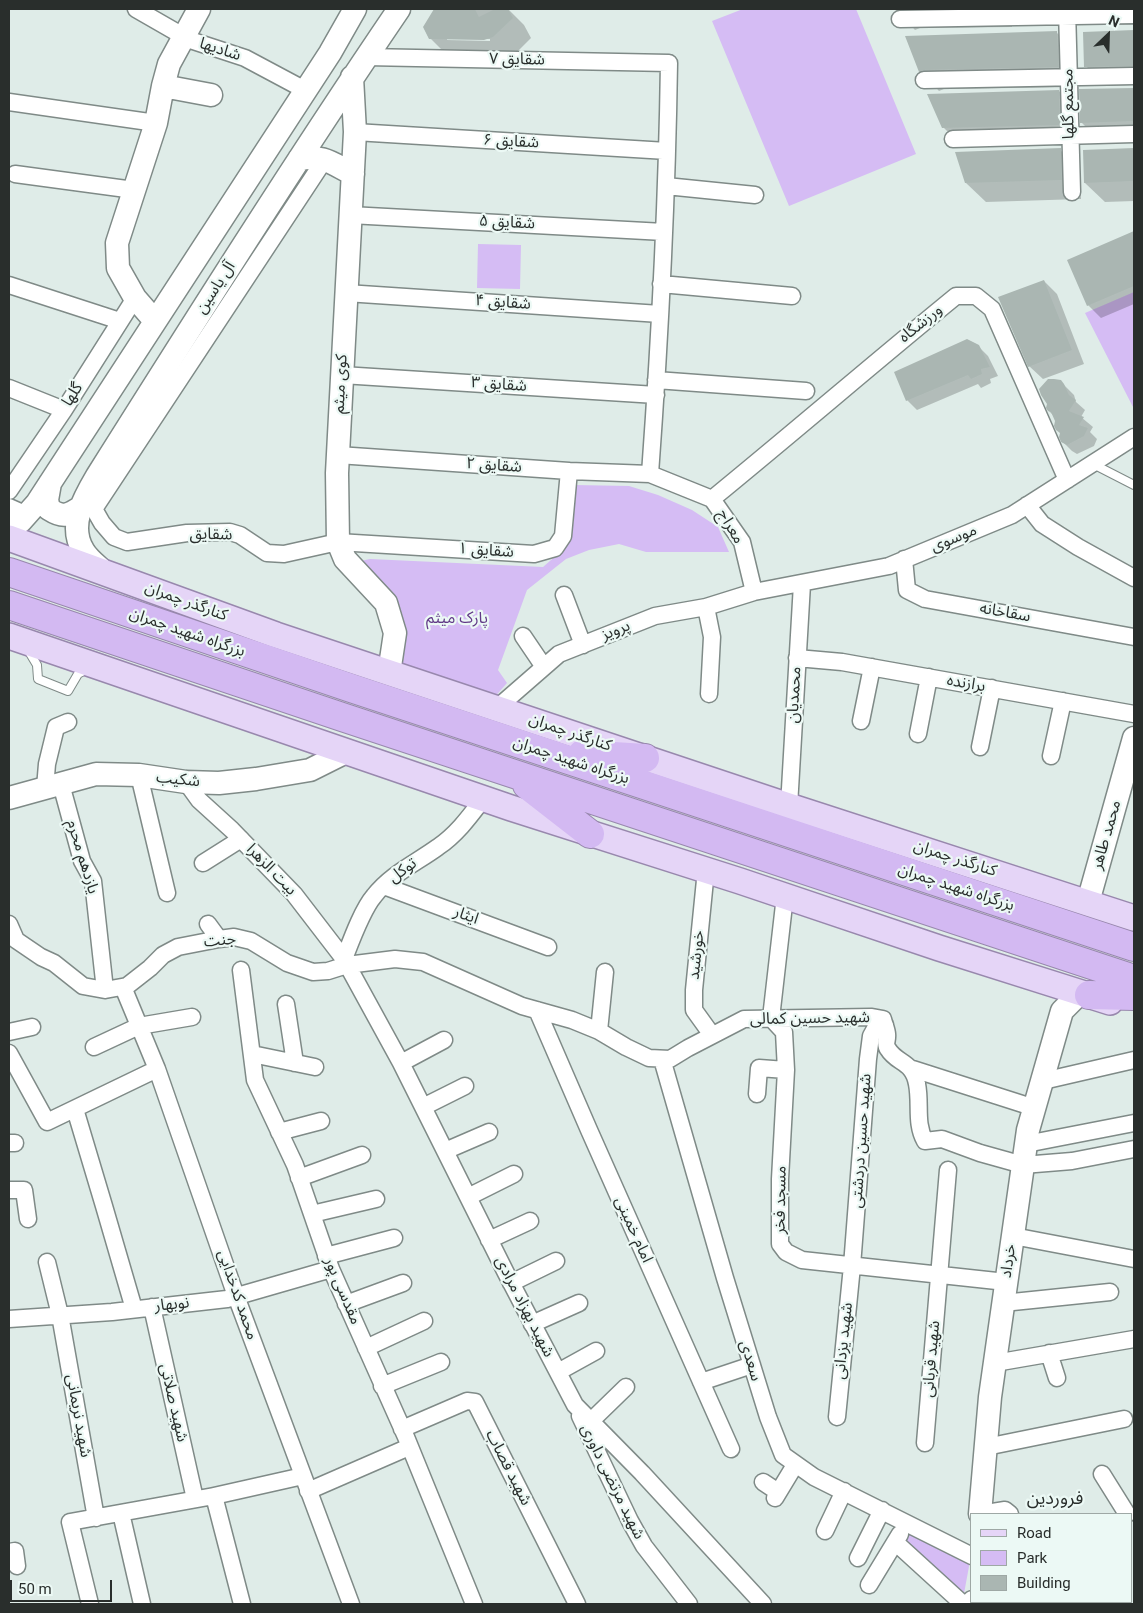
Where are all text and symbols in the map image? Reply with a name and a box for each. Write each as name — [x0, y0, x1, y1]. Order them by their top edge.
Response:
north arrow — [1083, 10, 1133, 60]
text: N — [1106, 12, 1122, 31]
street label: شادیها — [197, 34, 243, 66]
street label: شقایق ۷ — [489, 50, 545, 70]
street label: مجتمع گلها — [1059, 69, 1079, 139]
street label: شقایق ۶ — [483, 131, 539, 153]
street label: شقایق ۵ — [479, 212, 535, 234]
street label: آل یاسین — [192, 258, 240, 318]
street label: شقایق ۴ — [474, 291, 532, 315]
street label: ورزشگاه — [895, 301, 947, 347]
street label: کوی میثم — [330, 354, 352, 414]
street label: شقایق ۳ — [470, 373, 528, 397]
street label: گلها — [58, 380, 88, 410]
street label: شقایق ۲ — [465, 454, 523, 478]
street label: معراج — [712, 506, 748, 548]
street label: موسوی — [928, 521, 980, 557]
street label: شقایق — [189, 525, 233, 545]
street label: شقایق ۱ — [457, 539, 515, 563]
street label: کنارگذر چمران — [142, 578, 230, 626]
street label: سقاخانه — [978, 599, 1032, 627]
street label: بزرگراه شهید چمران — [127, 604, 247, 662]
park label: پارک میثم — [426, 609, 488, 629]
street label: پرویز — [599, 617, 633, 645]
street label: محمدیان — [784, 666, 806, 724]
street label: برازنده — [945, 671, 987, 697]
street label: کنارگذر چمران — [526, 710, 614, 756]
street label: بزرگراه شهید چمران — [510, 733, 632, 789]
street label: شکیب — [155, 768, 201, 792]
street label: محمد طاهر — [1088, 798, 1126, 872]
street label: یازدهم محرم — [62, 818, 102, 896]
street label: کنارگذر چمران — [911, 837, 999, 881]
street label: بیت الزهرا — [242, 840, 300, 900]
street label: توکل — [385, 854, 421, 888]
street label: بزرگراه شهید چمران — [895, 860, 1017, 916]
street label: ایثار — [451, 903, 481, 929]
street label: خورشید — [685, 929, 709, 981]
street label: جنت — [203, 930, 237, 952]
street label: شهید حسین کمالی — [750, 1008, 870, 1030]
street label: شهید حسین دردشتی — [848, 1073, 876, 1209]
street label: مسجد فخر — [771, 1166, 791, 1234]
street label: امام خمینی — [610, 1194, 656, 1266]
street label: خرداد — [997, 1243, 1021, 1279]
street label: محمد کدخدایی — [213, 1248, 261, 1342]
street label: شهید بهزاد مرادی — [490, 1253, 558, 1361]
street label: مقدسی پور — [319, 1254, 365, 1328]
street label: نوبهار — [154, 1294, 190, 1316]
street label: شهید یزدانی — [830, 1302, 858, 1380]
street label: شهید قربانی — [919, 1320, 945, 1398]
street label: سعدی — [735, 1338, 765, 1384]
street label: شهید صلاتی — [155, 1362, 191, 1444]
street label: شهید نریمانی — [61, 1373, 95, 1459]
street label: شهید مرتضی داوری — [576, 1421, 648, 1543]
street label: شهید قصاب — [481, 1427, 535, 1509]
district label: فروردین — [1027, 1488, 1083, 1510]
legend — [970, 1513, 1133, 1603]
text: Road — [1017, 1524, 1051, 1542]
text: Park — [1017, 1549, 1047, 1567]
scale bar — [12, 1570, 115, 1602]
text: Building — [1017, 1574, 1071, 1592]
text: 50 m — [18, 1580, 52, 1598]

